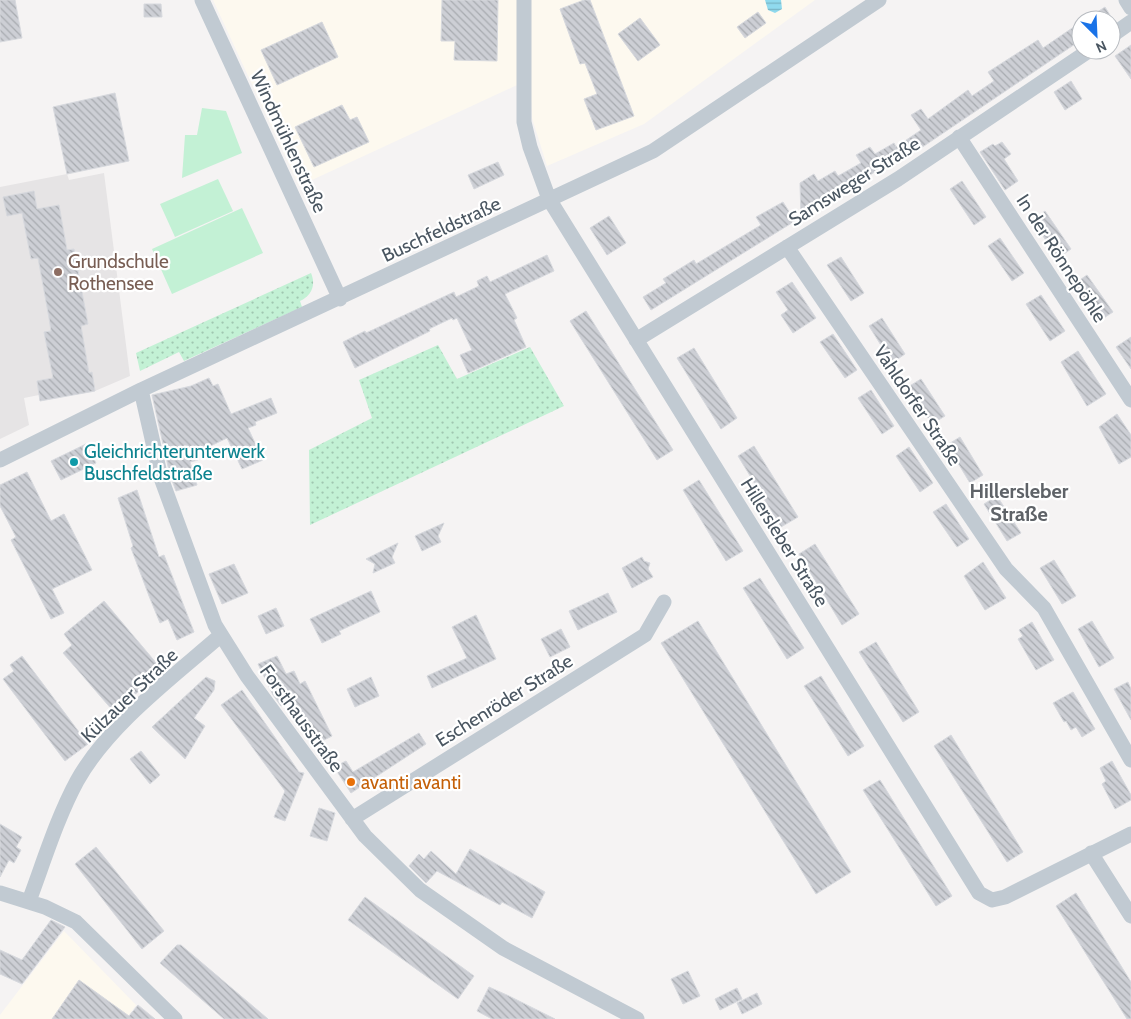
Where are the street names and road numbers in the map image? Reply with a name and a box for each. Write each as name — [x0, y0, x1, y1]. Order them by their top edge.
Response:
street label: Windmühlenstraße — [245, 66, 332, 216]
street label: Samsweger Straße — [784, 132, 924, 231]
street label: In der Rönnepöhle — [1012, 190, 1112, 327]
street label: Buschfeldstraße — [378, 192, 505, 267]
street label: Vahldorfer Straße — [869, 341, 967, 470]
street label: Hillersleber Straße — [736, 474, 833, 611]
street label: Külzauer Straße — [76, 643, 183, 747]
street label: Eschenröder Straße — [432, 649, 577, 752]
street label: Forsthausstraße — [255, 660, 348, 777]

